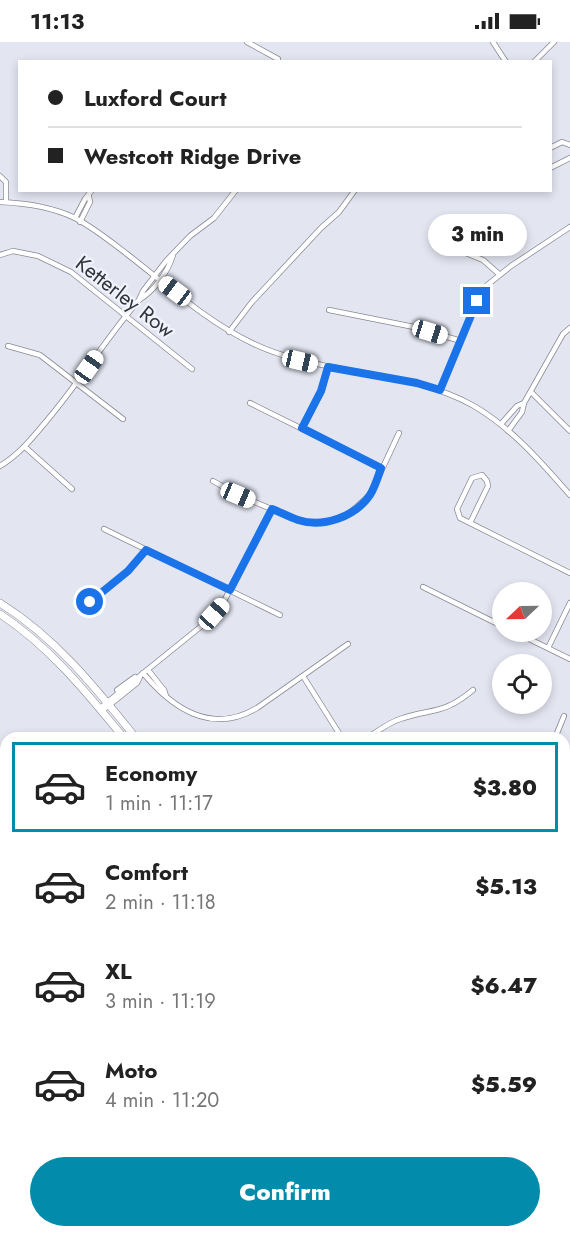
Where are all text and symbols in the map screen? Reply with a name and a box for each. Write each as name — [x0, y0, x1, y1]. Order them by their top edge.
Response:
text: 11:13 — [30, 5, 84, 37]
text: Luxford Court — [84, 82, 226, 114]
text: Westcott Ridge Drive — [84, 140, 301, 172]
callout: 3 min — [428, 214, 526, 256]
text: 3 min — [451, 220, 504, 249]
street label: Ketterley Row — [69, 249, 181, 346]
car — [155, 273, 195, 309]
route end — [463, 287, 490, 314]
car — [410, 318, 450, 346]
car — [71, 347, 107, 387]
car — [280, 348, 320, 374]
car — [218, 480, 258, 510]
north arrow — [492, 582, 552, 642]
map controls — [492, 582, 552, 714]
route start — [76, 588, 103, 615]
car — [195, 595, 233, 633]
button: locate — [492, 654, 552, 714]
text: Economy — [105, 757, 197, 789]
icon: car — [33, 760, 87, 814]
text: $3.80 — [473, 771, 537, 803]
text: 1 min · 11:17 — [105, 789, 213, 818]
text: Comfort — [105, 856, 188, 888]
icon: car — [33, 859, 87, 913]
text: $5.13 — [475, 870, 537, 902]
text: 2 min · 11:18 — [105, 888, 216, 917]
text: XL — [105, 955, 132, 987]
icon: car — [33, 958, 87, 1012]
text: $6.47 — [471, 969, 537, 1001]
text: 3 min · 11:19 — [105, 987, 216, 1016]
text: Moto — [105, 1054, 158, 1086]
icon: car — [33, 1057, 87, 1111]
text: $5.59 — [471, 1068, 537, 1100]
text: 4 min · 11:20 — [105, 1086, 219, 1115]
button: Confirm — [30, 1157, 540, 1226]

